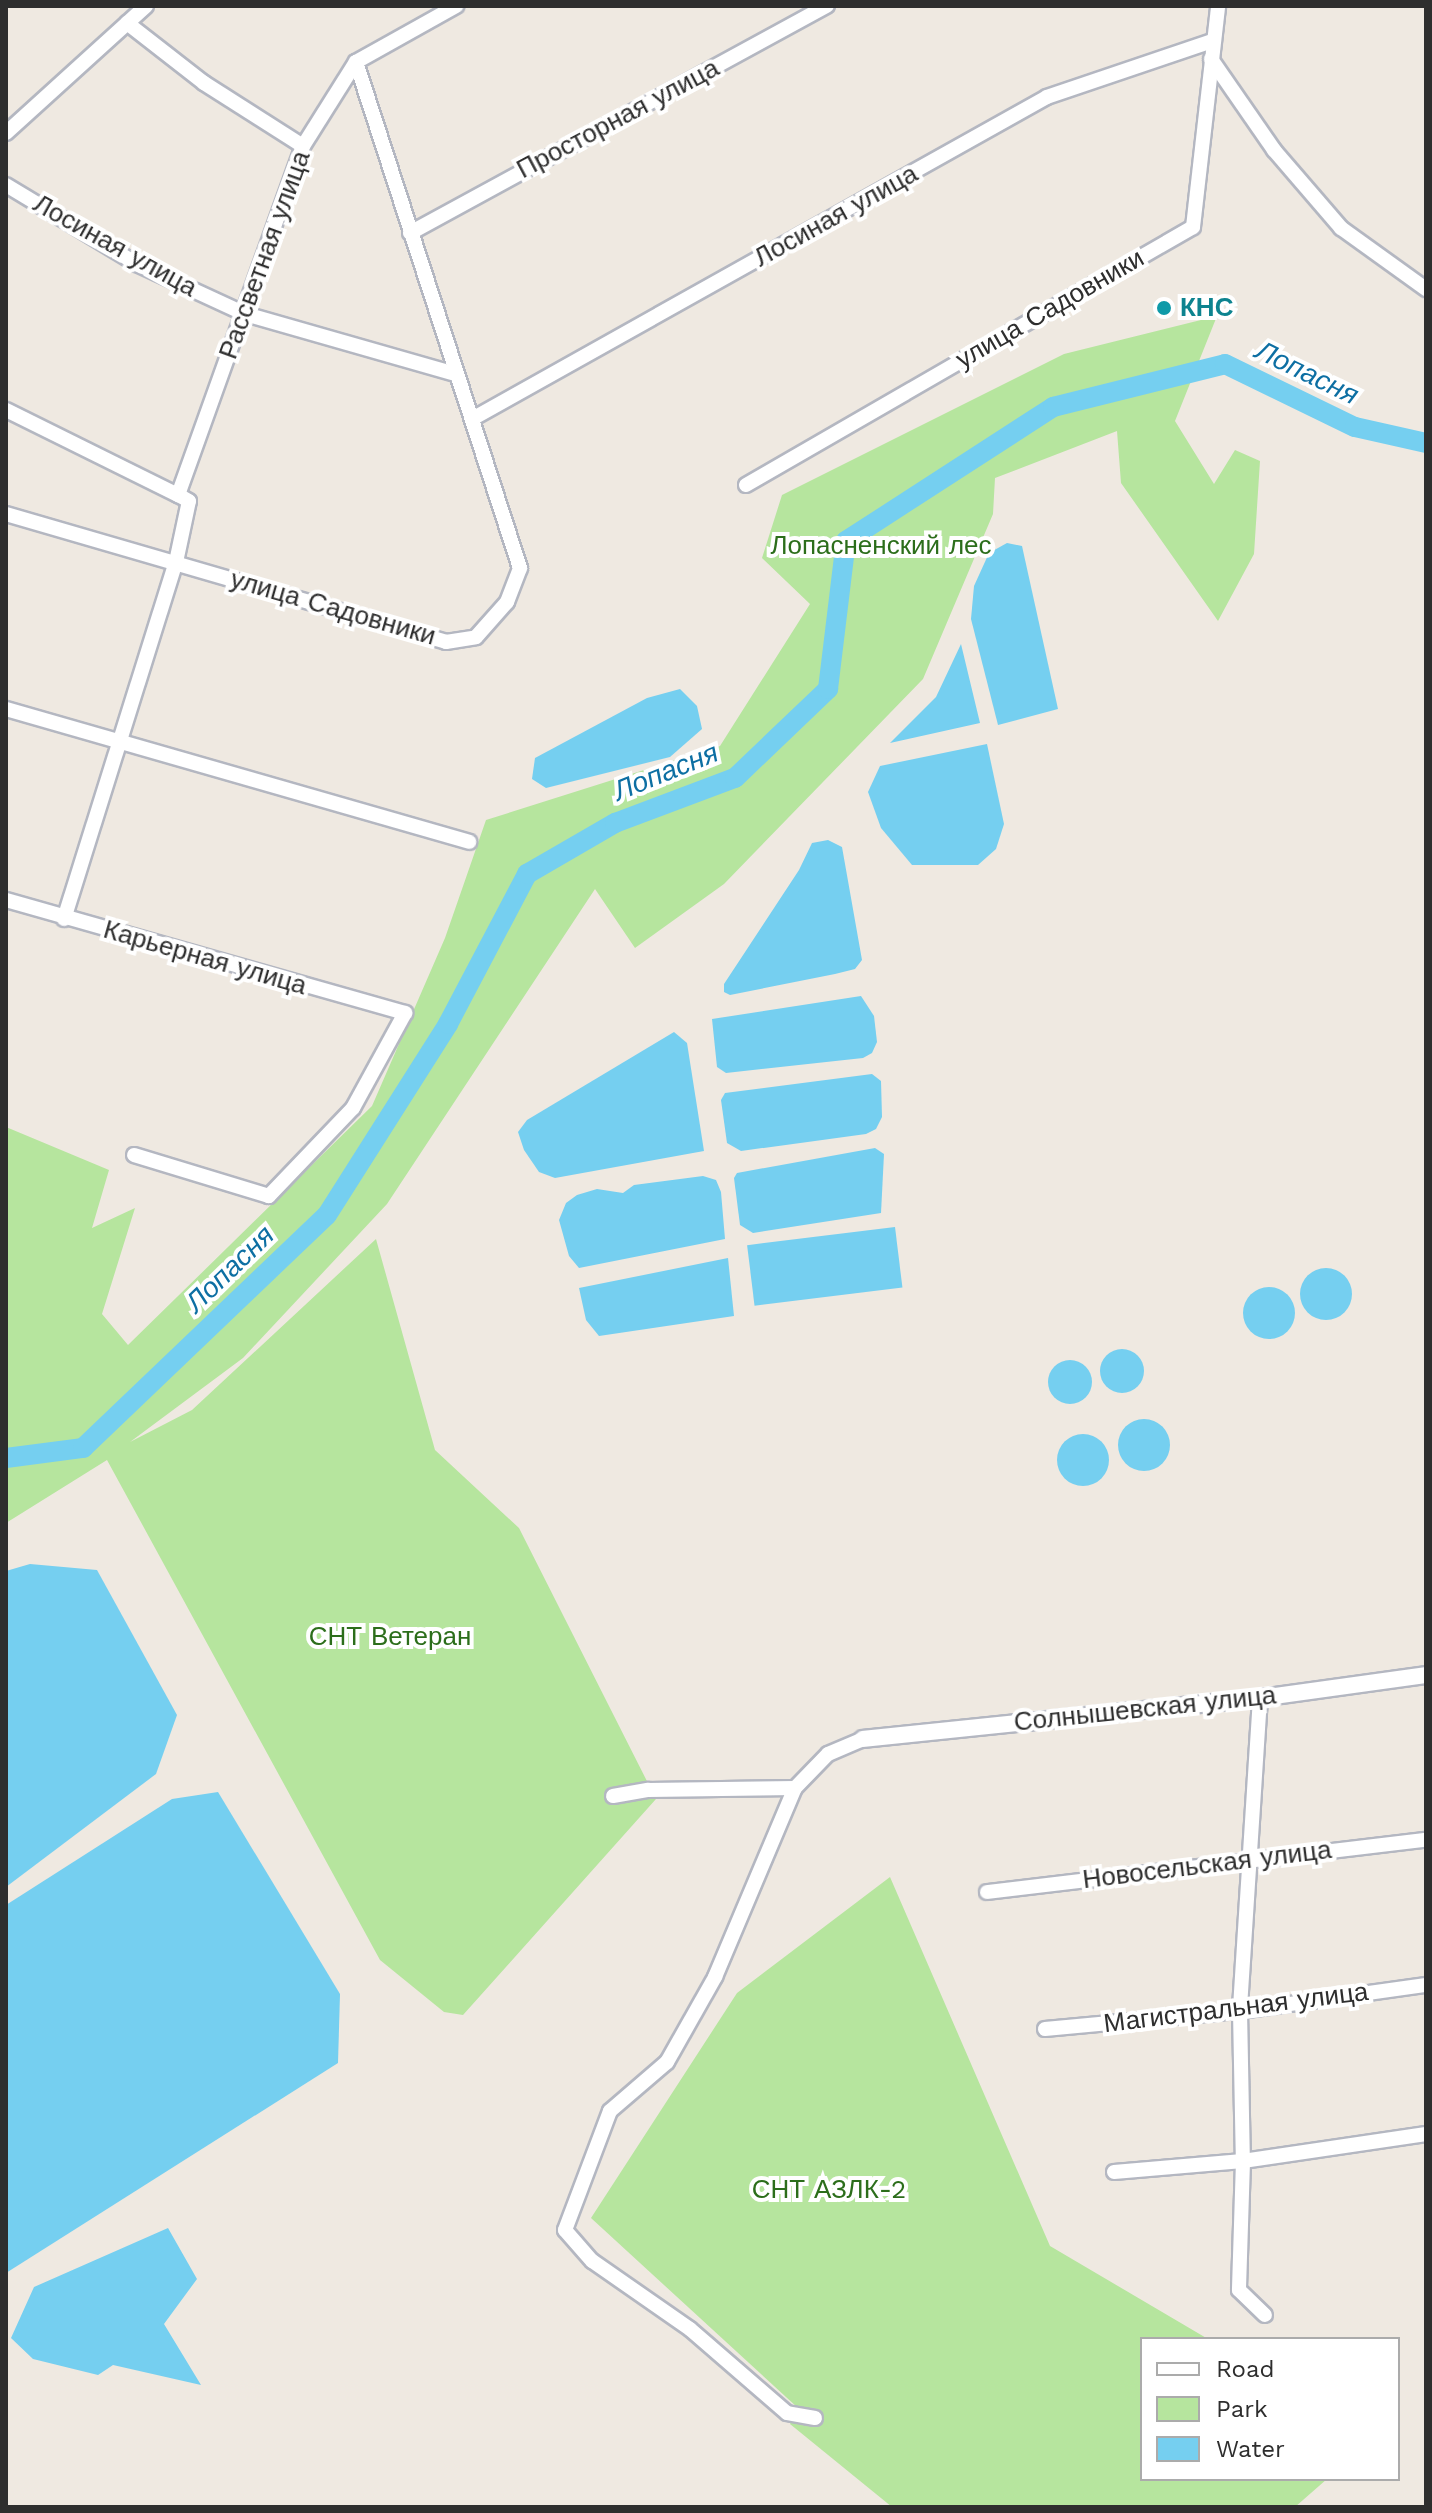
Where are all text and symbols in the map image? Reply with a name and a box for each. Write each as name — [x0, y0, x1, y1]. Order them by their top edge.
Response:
street label: Просторная улица — [512, 53, 724, 185]
street label: Рассветная улица — [213, 147, 317, 363]
street label: Лосиная улица — [749, 158, 923, 274]
street label: Лосиная улица — [28, 188, 202, 304]
street label: улица Садовники — [950, 242, 1150, 376]
place label: КНС — [1180, 292, 1233, 324]
marker: КНС — [1155, 299, 1173, 317]
water label: Лопасня — [1250, 334, 1364, 412]
park label: Лопасненский лес — [770, 530, 992, 562]
street label: улица Садовники — [227, 564, 439, 652]
water label: Лопасня — [609, 736, 723, 808]
street label: Карьерная улица — [100, 914, 310, 1002]
water label: Лопасня — [179, 1219, 281, 1319]
park label: СНТ Ветеран — [309, 1621, 471, 1653]
street label: Солнышевская улица — [1012, 1680, 1278, 1738]
street label: Новосельская улица — [1081, 1834, 1333, 1896]
street label: Магистральная улица — [1102, 1976, 1370, 2040]
park label: СНТ АЗЛК-2 — [752, 2174, 906, 2206]
legend — [1140, 2337, 1400, 2481]
text: Road — [1216, 2355, 1275, 2383]
text: Park — [1216, 2395, 1268, 2423]
text: Water — [1216, 2435, 1285, 2463]

